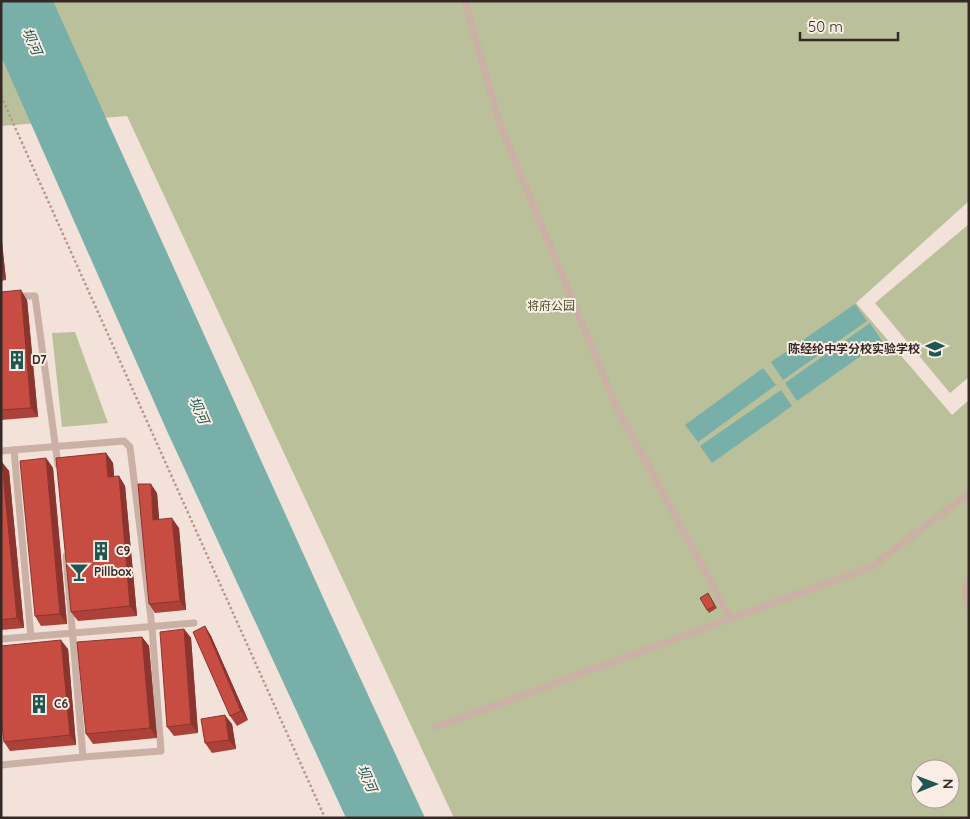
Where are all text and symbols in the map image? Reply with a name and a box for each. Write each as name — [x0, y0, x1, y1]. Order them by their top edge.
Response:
scale bar — [800, 10, 898, 42]
text: 50 m — [808, 17, 843, 36]
water label: 坝河 — [18, 25, 47, 60]
park label: 将府公园 — [527, 298, 575, 313]
school or university icon: 陈经纶中学分校实验学校 — [924, 338, 946, 360]
place label: 陈经纶中学分校实验学校 — [788, 341, 920, 356]
building icon: D7 — [6, 349, 28, 371]
place label: D7 — [32, 352, 47, 367]
water label: 坝河 — [185, 394, 214, 429]
building icon: C9 — [90, 540, 112, 562]
place label: C9 — [116, 543, 131, 558]
bar icon: Pillbox — [68, 561, 90, 583]
place label: Pillbox — [94, 564, 132, 579]
building icon: C6 — [28, 693, 50, 715]
place label: C6 — [54, 696, 69, 711]
north arrow — [910, 759, 960, 809]
water label: 坝河 — [353, 762, 382, 797]
text: N — [939, 778, 957, 789]

